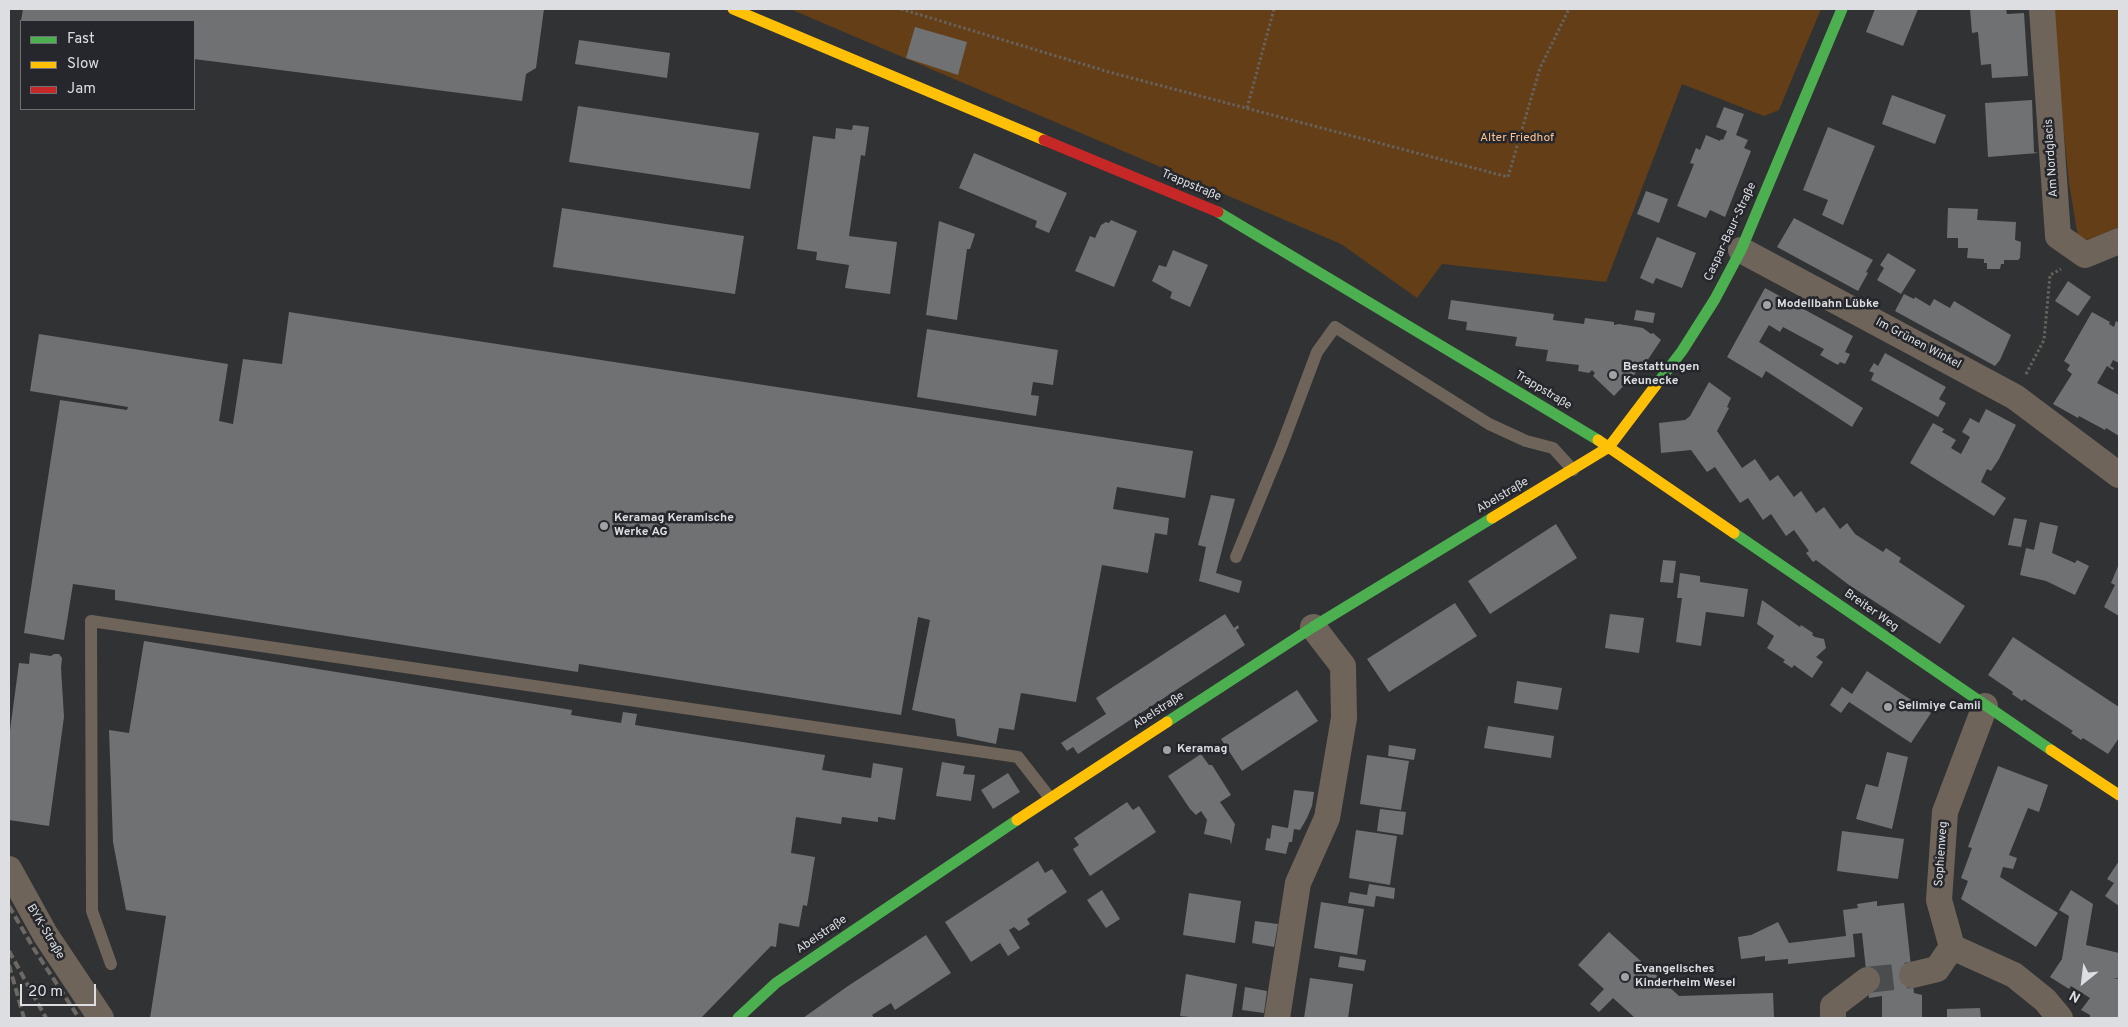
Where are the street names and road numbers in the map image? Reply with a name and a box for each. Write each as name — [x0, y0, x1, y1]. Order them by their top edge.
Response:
street label: Am Nordglacis — [2042, 118, 2062, 198]
street label: Trappstraße — [1159, 167, 1223, 205]
street label: Caspar-Baur-Straße — [1702, 180, 1760, 284]
street label: Im Grünen Winkel — [1873, 315, 1963, 373]
street label: Trappstraße — [1512, 368, 1574, 414]
street label: Abelstraße — [1474, 475, 1532, 517]
street label: Breiter Weg — [1841, 587, 1901, 635]
street label: Abelstraße — [1131, 689, 1187, 733]
street label: Sophienweg — [1933, 821, 1951, 887]
street label: BYK-Straße — [23, 902, 67, 962]
street label: Abelstraße — [794, 913, 850, 957]

